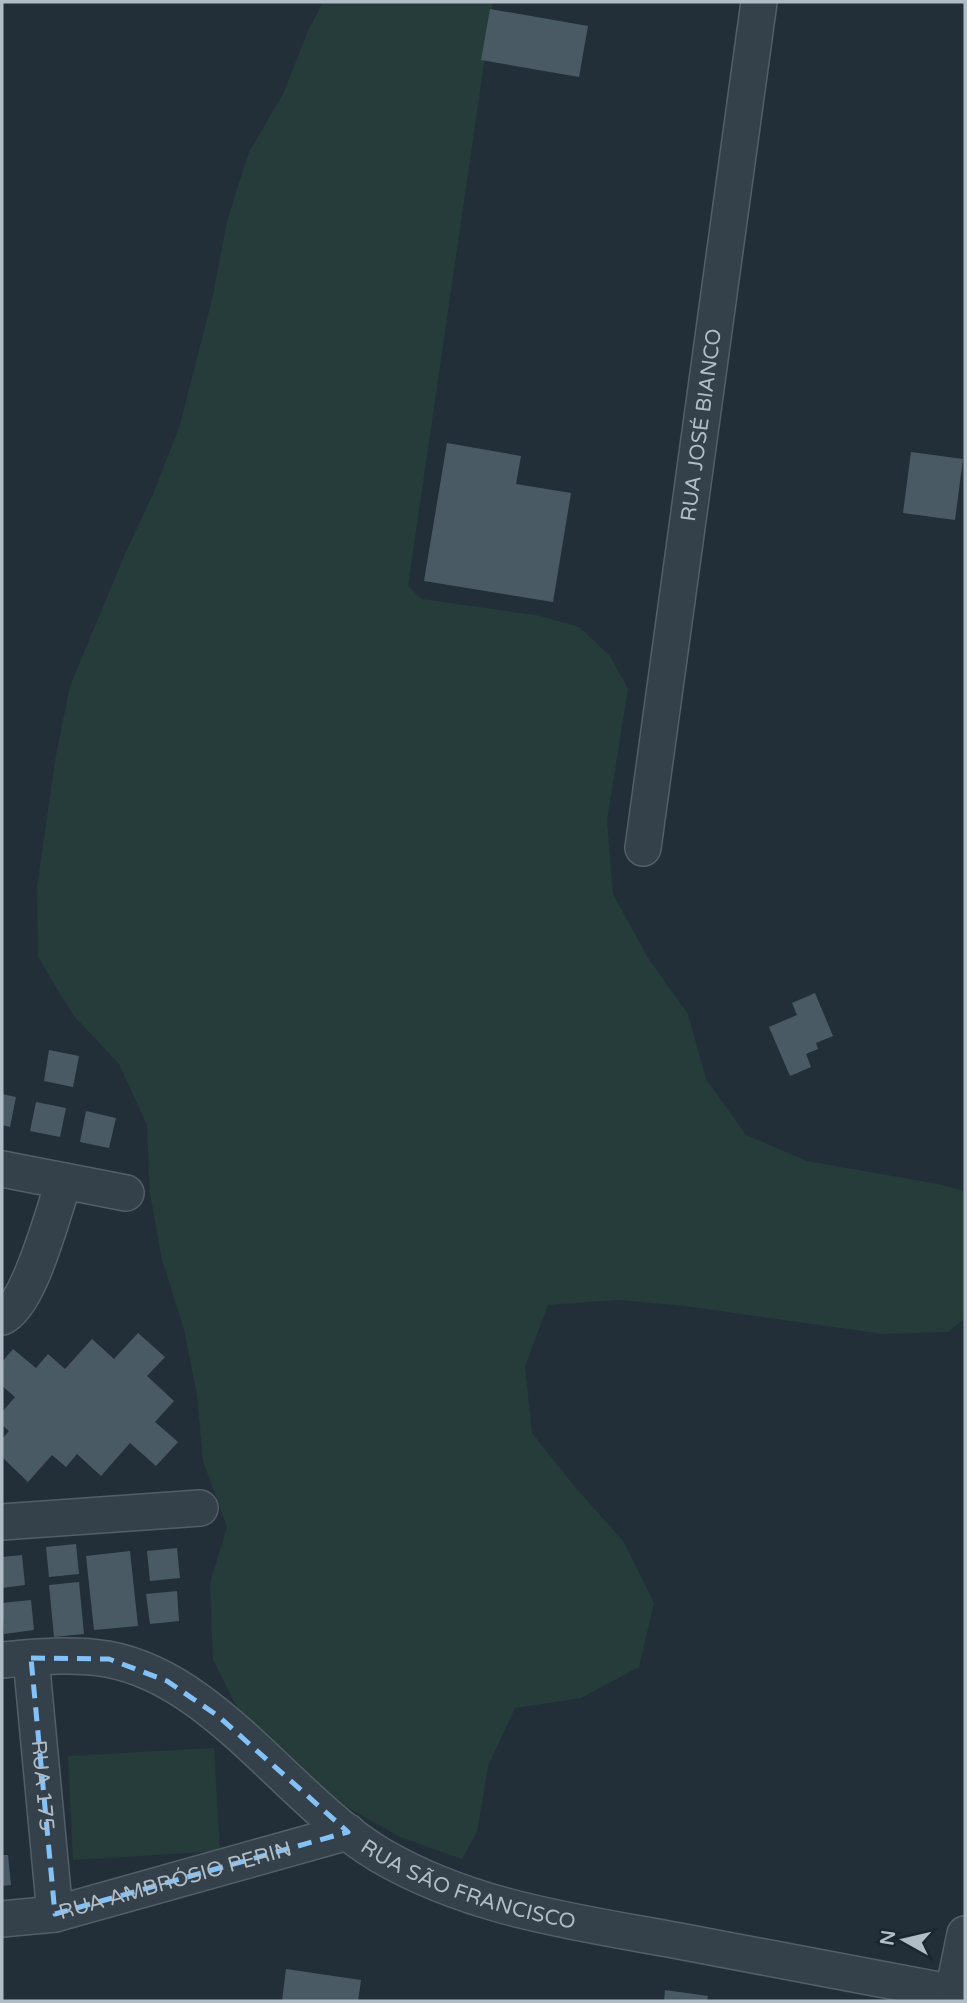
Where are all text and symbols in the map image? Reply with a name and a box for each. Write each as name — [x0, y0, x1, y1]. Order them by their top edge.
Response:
street label: RUA JOSÉ BIANCO — [675, 327, 727, 523]
street label: RUA 175 — [26, 1739, 60, 1832]
street label: RUA SÃO FRANCISCO — [356, 1834, 578, 1934]
street label: RUA AMBRÓSIO PERIN — [56, 1836, 295, 1925]
north arrow — [869, 1905, 939, 1975]
text: N — [876, 1929, 900, 1947]

